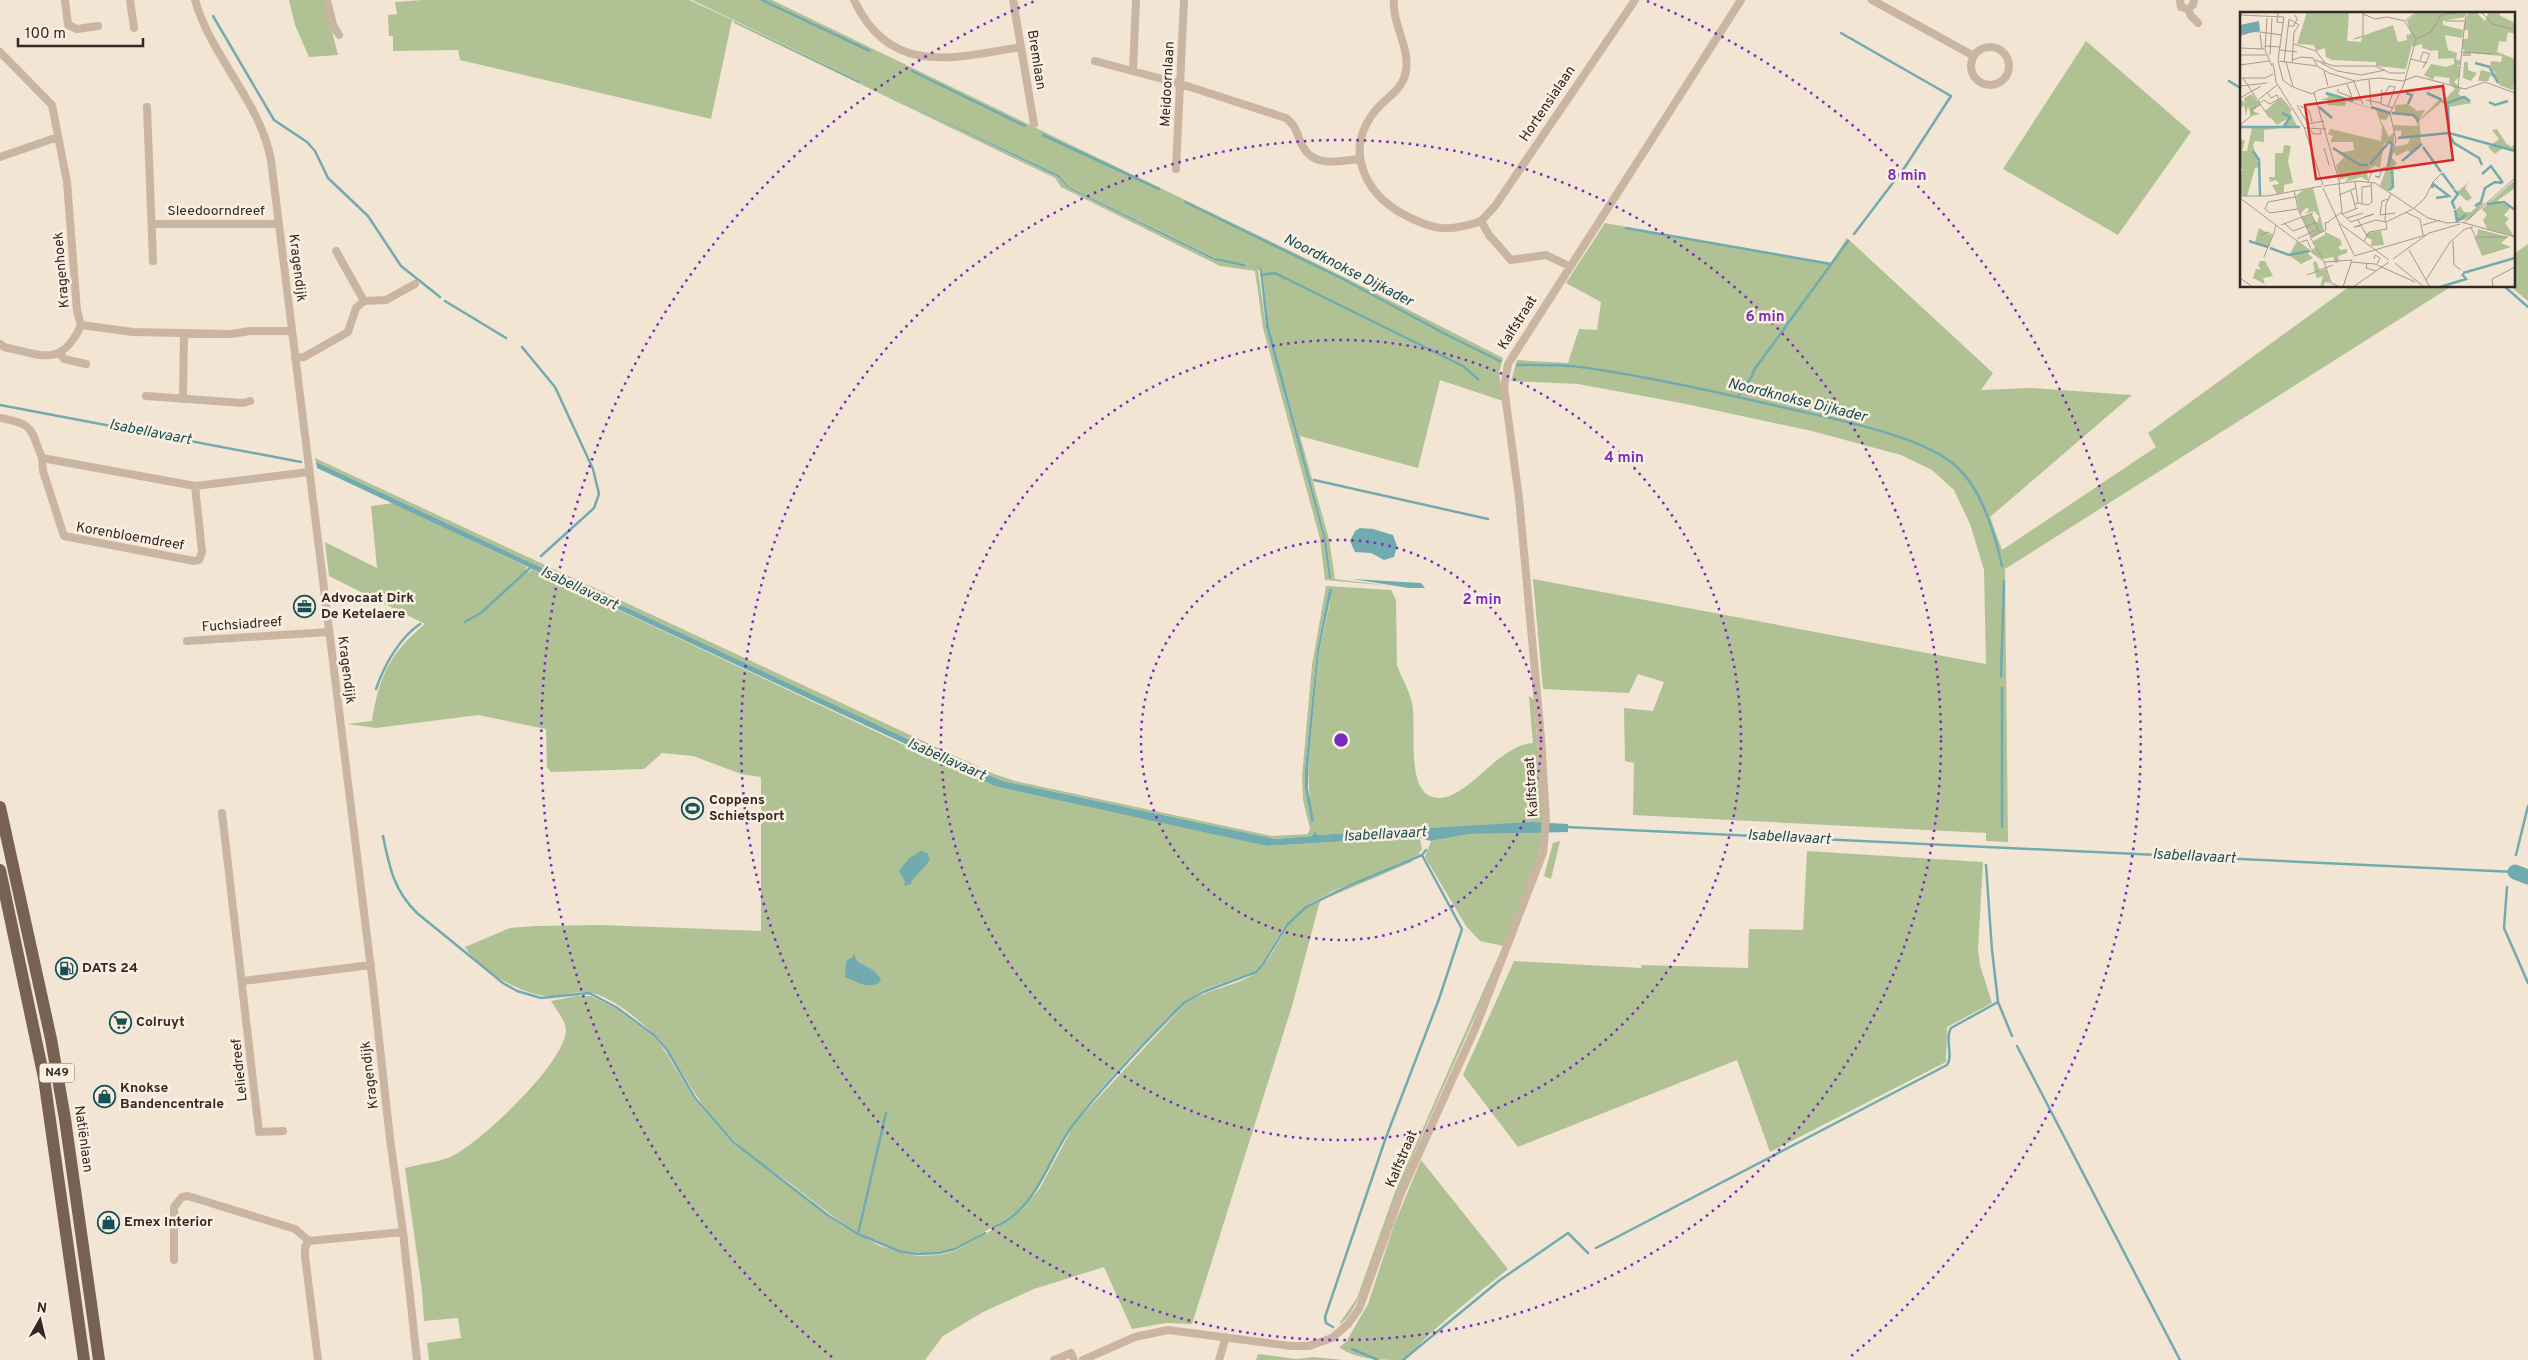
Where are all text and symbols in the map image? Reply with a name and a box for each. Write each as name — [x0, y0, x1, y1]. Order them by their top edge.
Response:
inset map — [2240, 12, 2516, 288]
scale bar — [18, 15, 142, 47]
text: 100 m — [25, 25, 66, 44]
street label: Bremlaan — [1023, 29, 1049, 91]
street label: Meidoornlaan — [1157, 41, 1179, 127]
street label: Hortensialaan — [1516, 63, 1580, 145]
text: 8 min — [1887, 167, 1927, 186]
street label: Sleedoorndreef — [167, 203, 265, 220]
water label: Noordknokse Dijkader — [1280, 230, 1417, 312]
street label: Kragenhoek — [50, 231, 74, 309]
street label: Kragendijk — [284, 233, 310, 303]
street label: Kalfstraat — [1495, 293, 1541, 353]
text: 6 min — [1745, 308, 1785, 327]
water label: Noordknokse Dijkader — [1726, 375, 1870, 428]
water label: Isabellavaart — [107, 416, 193, 450]
text: 4 min — [1604, 449, 1644, 468]
street label: Korenbloemdreef — [75, 519, 186, 555]
water label: Isabellavaart — [537, 563, 621, 615]
place label: Advocaat Dirk De Ketelaere — [321, 590, 414, 623]
text: 2 min — [1462, 591, 1502, 610]
office icon: Advocaat Dirk De Ketelaere — [293, 594, 317, 618]
street label: Fuchsiadreef — [201, 614, 283, 636]
street label: Kragendijk — [333, 635, 359, 705]
centre of rings — [1332, 731, 1350, 749]
water label: Isabellavaart — [904, 734, 988, 786]
street label: Kalfstraat — [1521, 756, 1543, 818]
place label: Coppens Schietsport — [709, 792, 785, 825]
sports icon: Coppens Schietsport — [681, 796, 705, 820]
water label: Isabellavaart — [1343, 823, 1428, 847]
water label: Isabellavaart — [1747, 826, 1832, 850]
water label: Isabellavaart — [2152, 845, 2237, 869]
fuel station icon: DATS 24 — [54, 956, 78, 980]
place label: DATS 24 — [82, 960, 138, 977]
supermarket icon: Colruyt — [108, 1010, 132, 1034]
place label: Colruyt — [136, 1014, 185, 1031]
street label: Leliedreef — [228, 1037, 252, 1102]
street label: Kragendijk — [357, 1040, 383, 1110]
road number: N49 — [40, 1064, 74, 1082]
place label: Knokse Bandencentrale — [120, 1080, 224, 1113]
shop icon: Knokse Bandencentrale — [92, 1084, 116, 1108]
street label: Natiënlaan — [70, 1105, 96, 1173]
street label: Kalfstraat — [1382, 1128, 1422, 1190]
shop icon: Emex Interior — [96, 1210, 120, 1234]
place label: Emex Interior — [124, 1214, 213, 1231]
north arrow — [15, 1295, 65, 1345]
text: N — [35, 1299, 48, 1318]

